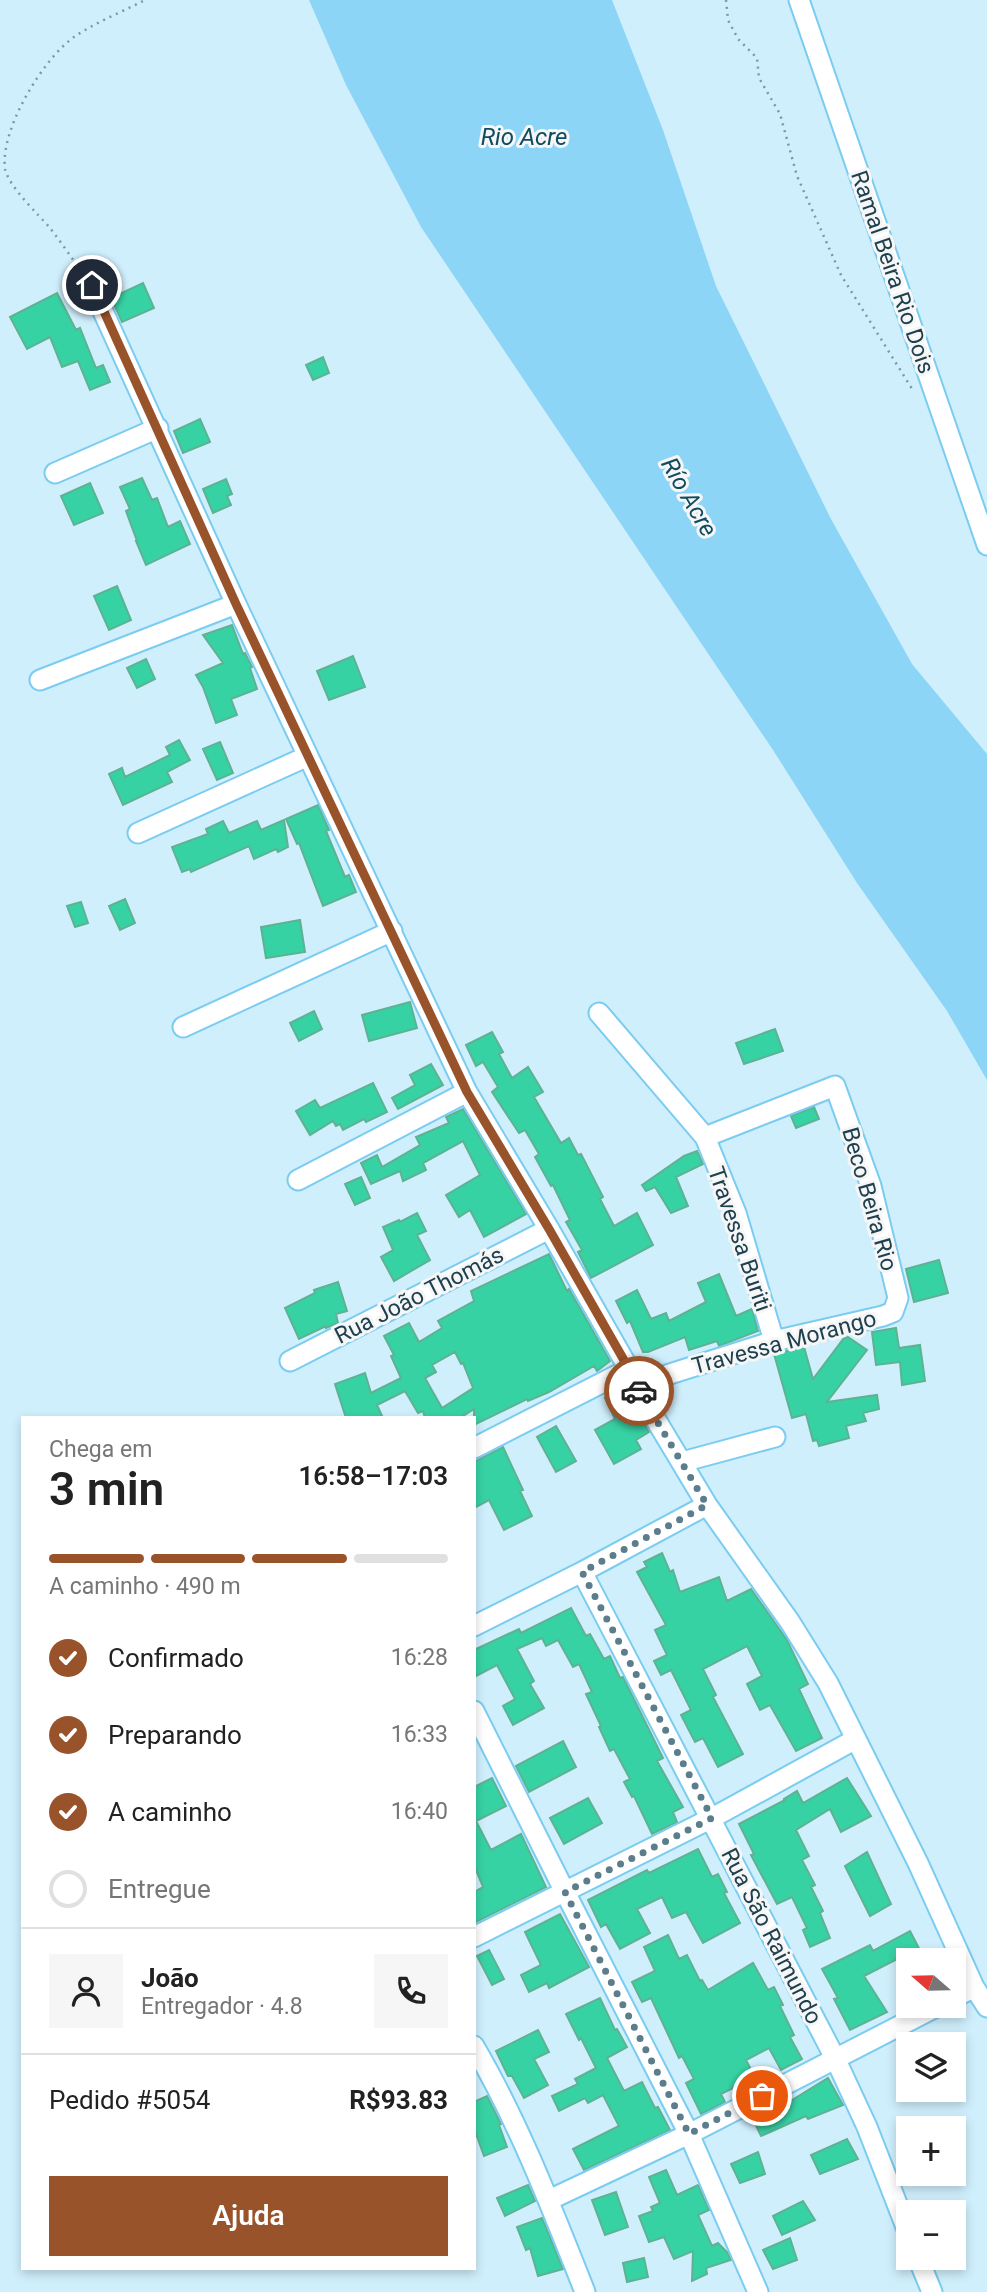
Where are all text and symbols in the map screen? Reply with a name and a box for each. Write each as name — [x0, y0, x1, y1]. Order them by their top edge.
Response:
water label: Rio Acre — [481, 123, 567, 151]
street label: Ramal Beira Rio Dois — [845, 167, 940, 377]
pin — [62, 255, 122, 315]
icon: home — [73, 266, 111, 304]
water label: Río Acre — [655, 452, 723, 542]
street label: Beco Beira Rio — [836, 1124, 903, 1274]
street label: Travessa Buriti — [702, 1163, 777, 1315]
street label: Rua João Thomás — [330, 1241, 508, 1350]
street label: Travessa Morango — [689, 1305, 879, 1380]
courier — [604, 1356, 674, 1426]
icon: car — [620, 1372, 658, 1410]
text: Chega em — [49, 1436, 152, 1463]
text: 16:58–17:03 — [298, 1461, 448, 1491]
text: 3 min — [49, 1462, 164, 1516]
text: A caminho · 490 m — [49, 1573, 241, 1600]
icon: check — [49, 1639, 87, 1677]
text: Confirmado — [108, 1643, 244, 1673]
text: 16:28 — [391, 1644, 448, 1671]
icon: check — [49, 1716, 87, 1754]
text: Preparando — [108, 1720, 242, 1750]
text: 16:33 — [391, 1721, 448, 1748]
icon: check — [49, 1793, 87, 1831]
text: A caminho — [108, 1797, 232, 1827]
text: 16:40 — [391, 1798, 448, 1825]
street label: Rua São Raimundo — [715, 1844, 828, 2029]
text: Entregue — [108, 1874, 211, 1904]
north arrow — [896, 1948, 966, 2018]
map controls — [896, 1948, 966, 2270]
button: person — [49, 1954, 123, 2028]
button: phone — [374, 1954, 448, 2028]
text: João — [141, 1963, 199, 1993]
text: Entregador · 4.8 — [141, 1993, 303, 2020]
button: layers — [896, 2032, 966, 2102]
pin — [732, 2066, 792, 2126]
icon: bag — [743, 2077, 781, 2115]
text: Pedido #5054 — [49, 2085, 210, 2115]
text: R$93.83 — [349, 2085, 448, 2115]
button: + — [896, 2116, 966, 2186]
button: Ajuda — [49, 2176, 448, 2256]
button: − — [896, 2200, 966, 2270]

